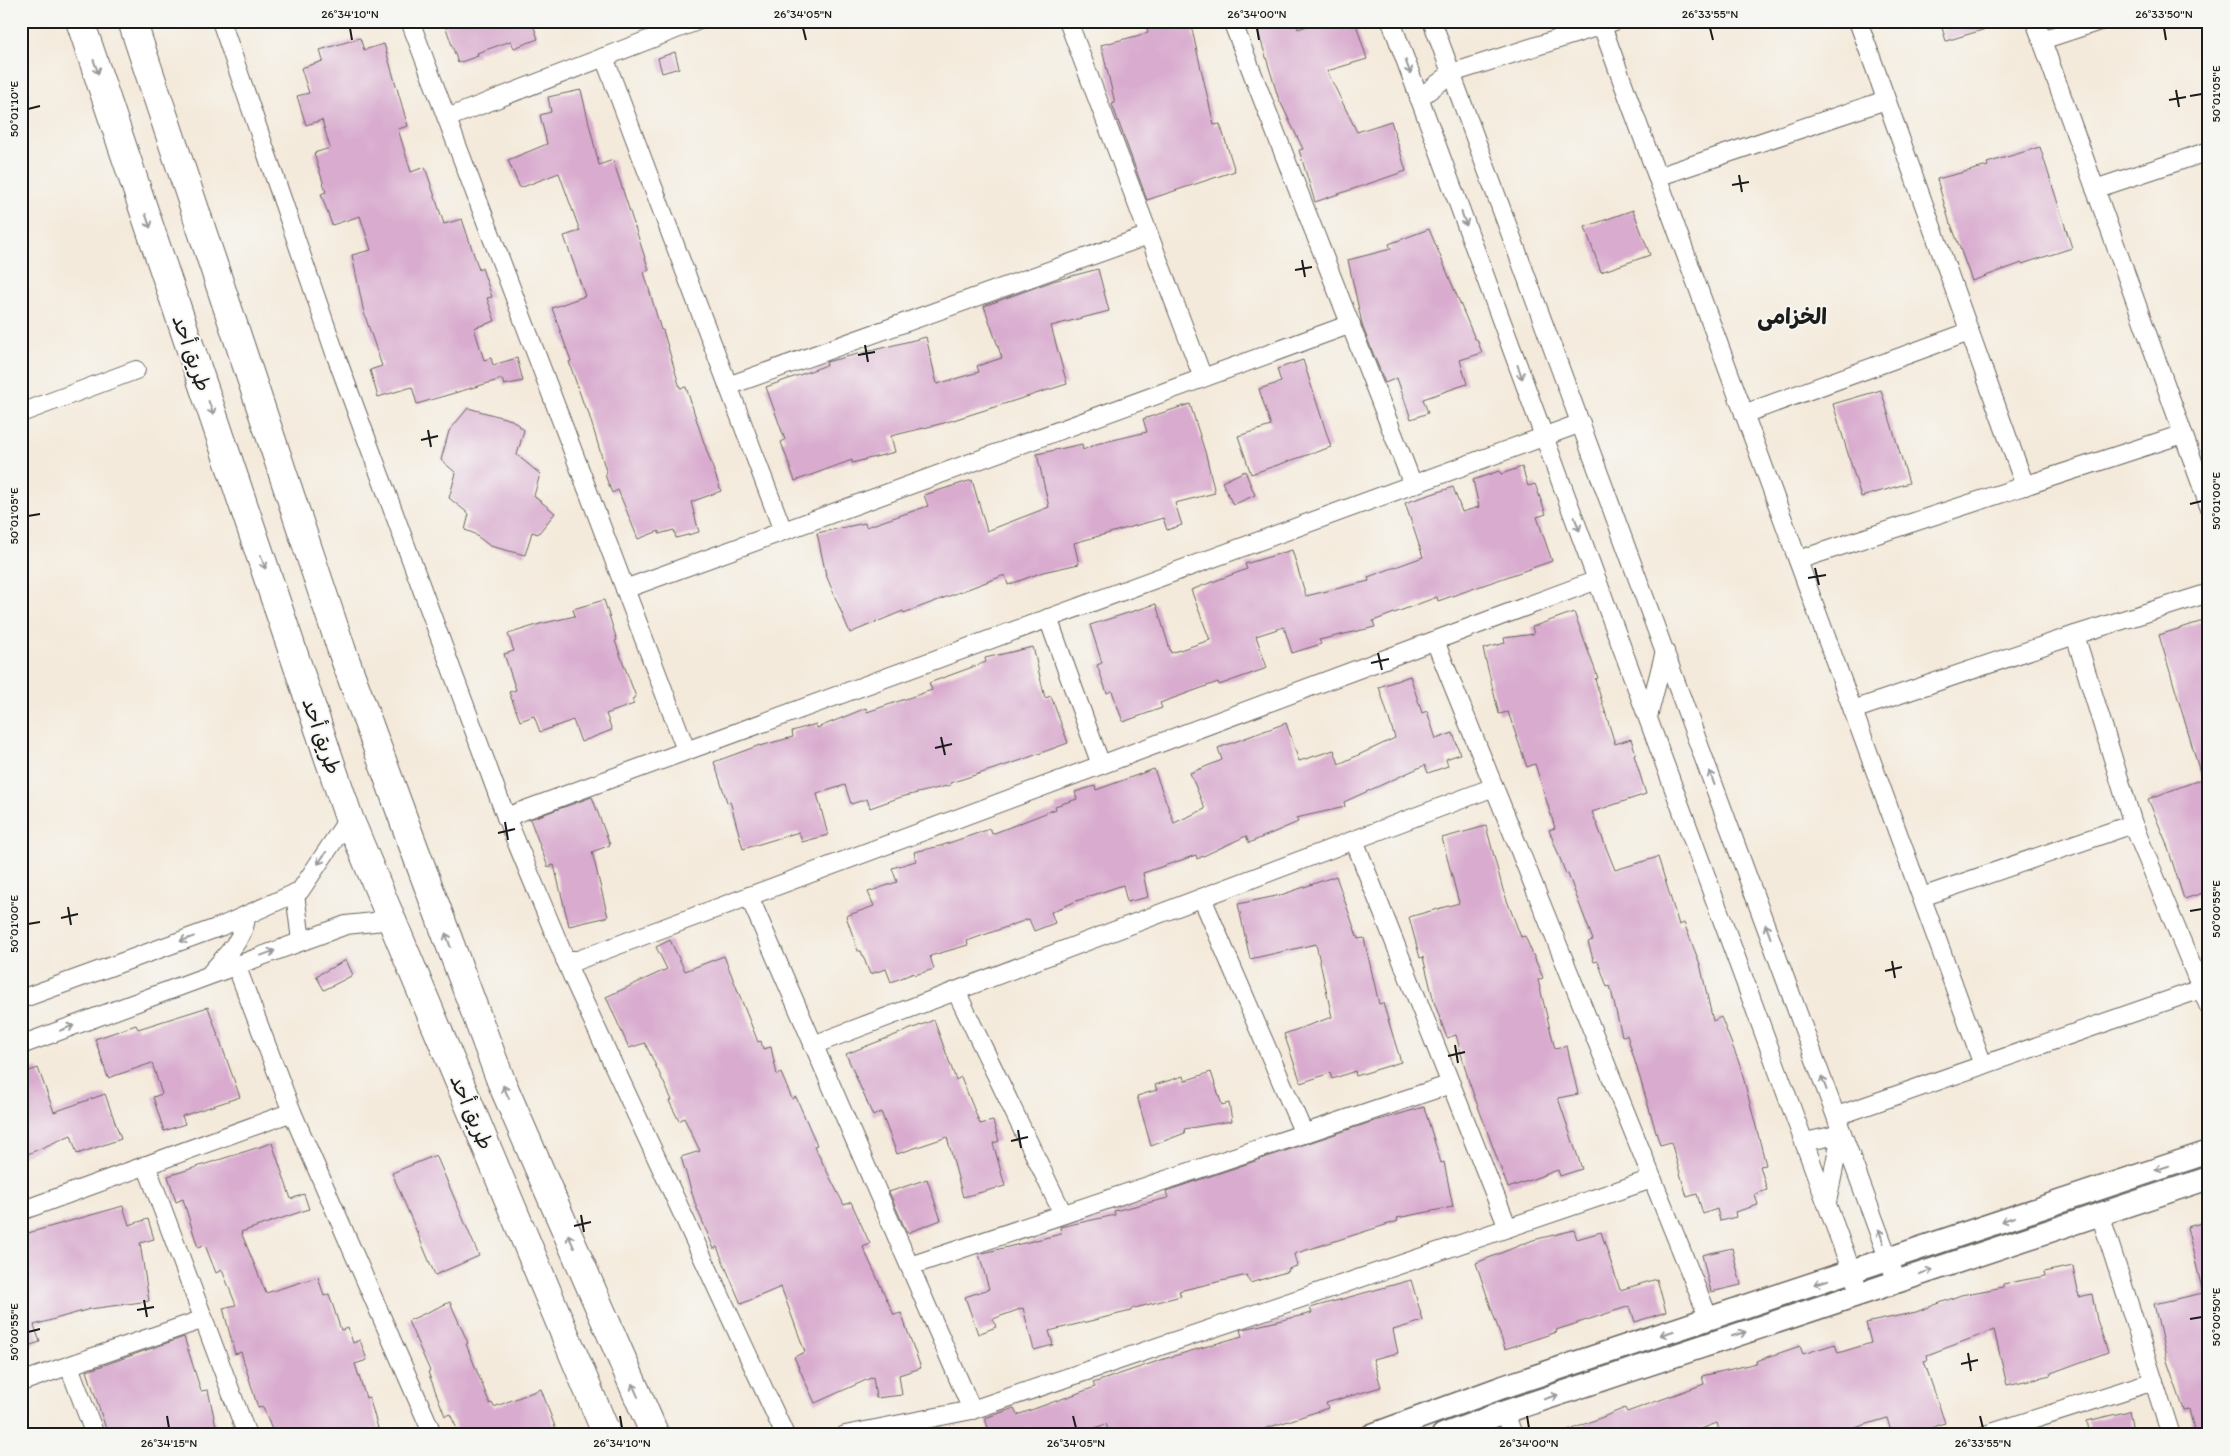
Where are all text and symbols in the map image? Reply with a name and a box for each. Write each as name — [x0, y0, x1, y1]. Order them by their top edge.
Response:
text: 26°34'10"N — [321, 7, 379, 21]
text: 26°34'05"N — [774, 7, 832, 21]
text: 26°34'00"N — [1227, 7, 1287, 21]
text: 26°33'55"N — [1682, 7, 1738, 21]
text: 26°33'50"N — [2135, 7, 2193, 21]
one-way arrow — [92, 59, 101, 75]
one-way arrow — [1404, 59, 1413, 74]
text: 50°01'05"E — [2209, 65, 2223, 123]
text: 50°01'10"E — [7, 80, 21, 137]
one-way arrow — [1460, 211, 1469, 227]
one-way arrow — [144, 213, 153, 229]
district label: الخزامى — [1757, 303, 1827, 331]
street label: طريق أحد — [167, 312, 217, 394]
one-way arrow — [1516, 364, 1525, 379]
one-way arrow — [207, 400, 216, 416]
text: 50°01'00"E — [2209, 472, 2223, 530]
text: 50°01'05"E — [7, 487, 21, 545]
one-way arrow — [1573, 516, 1582, 532]
one-way arrow — [259, 554, 268, 570]
street label: طريق أحد — [297, 695, 347, 777]
one-way arrow — [1707, 771, 1716, 786]
one-way arrow — [317, 851, 327, 865]
text: 50°00'55"E — [2209, 880, 2223, 938]
text: 50°01'00"E — [7, 895, 21, 953]
one-way arrow — [1763, 924, 1772, 939]
one-way arrow — [443, 933, 452, 948]
one-way arrow — [180, 935, 195, 944]
one-way arrow — [260, 948, 276, 957]
one-way arrow — [59, 1023, 74, 1032]
street label: طريق أحد — [445, 1071, 499, 1153]
one-way arrow — [1819, 1076, 1828, 1091]
one-way arrow — [500, 1085, 510, 1100]
one-way arrow — [2155, 1163, 2171, 1173]
one-way arrow — [2001, 1215, 2017, 1224]
one-way arrow — [1876, 1228, 1885, 1244]
one-way arrow — [565, 1234, 575, 1249]
one-way arrow — [1918, 1267, 1933, 1276]
one-way arrow — [1813, 1277, 1829, 1287]
text: 50°00'50"E — [2209, 1287, 2223, 1346]
text: 50°00'55"E — [7, 1303, 21, 1361]
one-way arrow — [1659, 1328, 1675, 1338]
one-way arrow — [1730, 1329, 1746, 1338]
one-way arrow — [630, 1383, 640, 1398]
one-way arrow — [1543, 1391, 1559, 1401]
text: 26°34'15"N — [141, 1436, 197, 1450]
text: 26°34'10"N — [593, 1436, 651, 1450]
text: 26°34'05"N — [1047, 1436, 1105, 1450]
text: 26°34'00"N — [1499, 1436, 1559, 1450]
text: 26°33'55"N — [1955, 1436, 2011, 1450]

